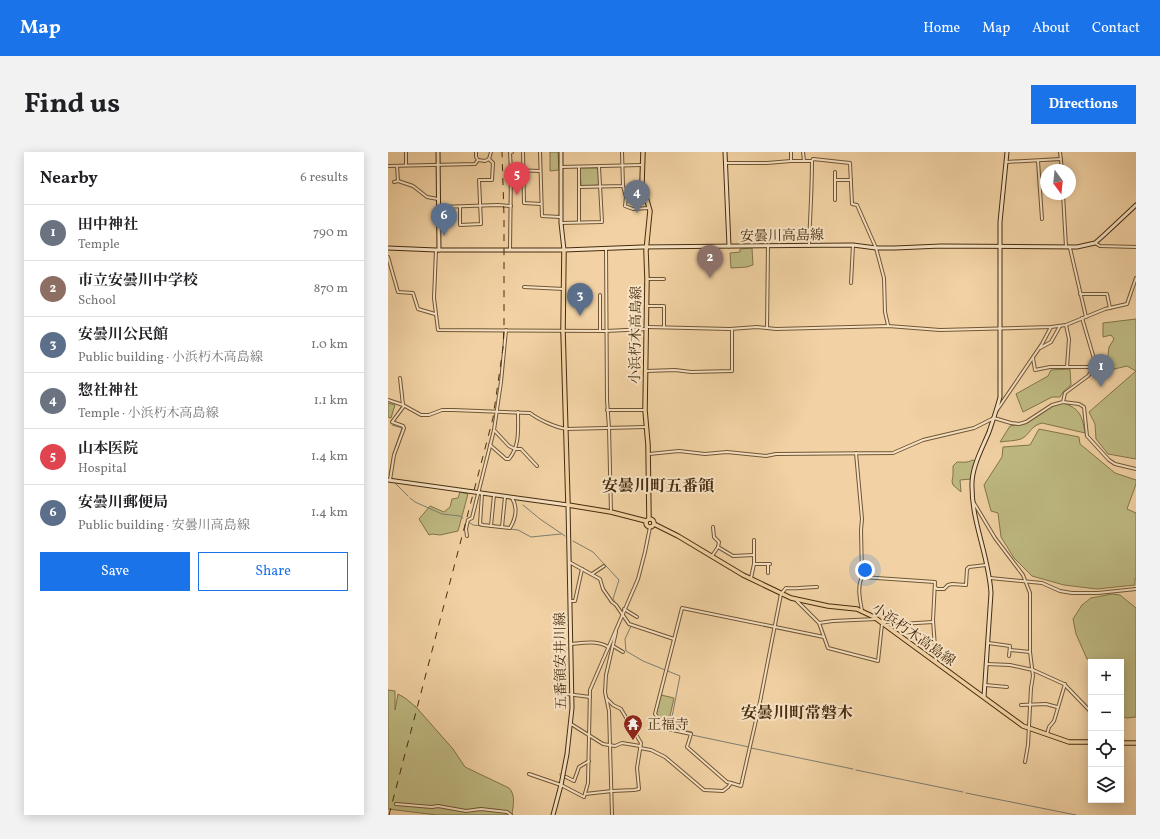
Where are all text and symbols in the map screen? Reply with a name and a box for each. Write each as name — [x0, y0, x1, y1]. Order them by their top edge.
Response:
text: Map — [20, 15, 61, 41]
text: Home — [923, 19, 960, 38]
text: Map — [982, 19, 1010, 38]
text: About — [1032, 19, 1070, 38]
text: Contact — [1092, 19, 1140, 38]
text: Find us — [24, 85, 120, 124]
button: Directions — [1031, 85, 1136, 124]
pin: 5 — [504, 162, 530, 195]
north arrow — [1040, 164, 1076, 200]
text: Nearby — [40, 167, 98, 190]
text: 6 results — [300, 169, 348, 187]
pin: 4 — [624, 180, 650, 213]
pin: 6 — [431, 203, 457, 236]
text: 田中神社 — [78, 215, 138, 236]
text: 1 — [50, 224, 56, 242]
text: 790 m — [313, 224, 348, 242]
street label: 安曇川高島線 — [740, 226, 824, 247]
text: Temple — [78, 236, 120, 254]
pin: 2 — [697, 245, 723, 278]
text: 市立安曇川中学校 — [78, 271, 198, 292]
text: 2 — [50, 280, 56, 298]
text: 870 m — [314, 280, 348, 298]
pin: 3 — [567, 283, 593, 316]
street label: 小浜朽木高島線 — [626, 286, 647, 384]
text: School — [78, 292, 116, 310]
text: 安曇川公民館 — [78, 325, 168, 346]
text: 3 — [50, 336, 56, 354]
text: 1.0 km — [311, 336, 348, 354]
text: Public building · 小浜朽木高島線 — [78, 349, 263, 367]
pin: 1 — [1088, 354, 1114, 387]
text: 惣社神社 — [78, 381, 138, 402]
text: 4 — [49, 392, 57, 410]
text: 1.1 km — [314, 392, 348, 410]
text: Temple · 小浜朽木高島線 — [78, 405, 218, 423]
text: 山本医院 — [78, 439, 138, 460]
text: 5 — [50, 448, 56, 466]
text: 1.4 km — [311, 448, 348, 466]
text: Hospital — [78, 460, 127, 478]
district label: 安曇川町五番領 — [602, 476, 714, 498]
text: 安曇川郵便局 — [78, 493, 168, 514]
text: 6 — [49, 504, 57, 522]
text: 1.4 km — [311, 504, 348, 522]
text: Public building · 安曇川高島線 — [78, 517, 250, 535]
button: Save — [40, 552, 190, 591]
button: Share — [198, 552, 348, 591]
your location — [855, 560, 875, 580]
street label: 小浜朽木高島線 — [868, 599, 959, 671]
street label: 五番領安井川線 — [551, 612, 572, 710]
map controls — [1088, 659, 1124, 803]
button: + — [1088, 659, 1124, 695]
button: − — [1088, 695, 1124, 731]
district label: 安曇川町常磐木 — [741, 703, 853, 725]
temple icon: 正福寺 — [622, 713, 644, 741]
place label: 正福寺 — [647, 716, 689, 735]
button: locate — [1088, 731, 1124, 767]
button: layers — [1088, 767, 1124, 803]

